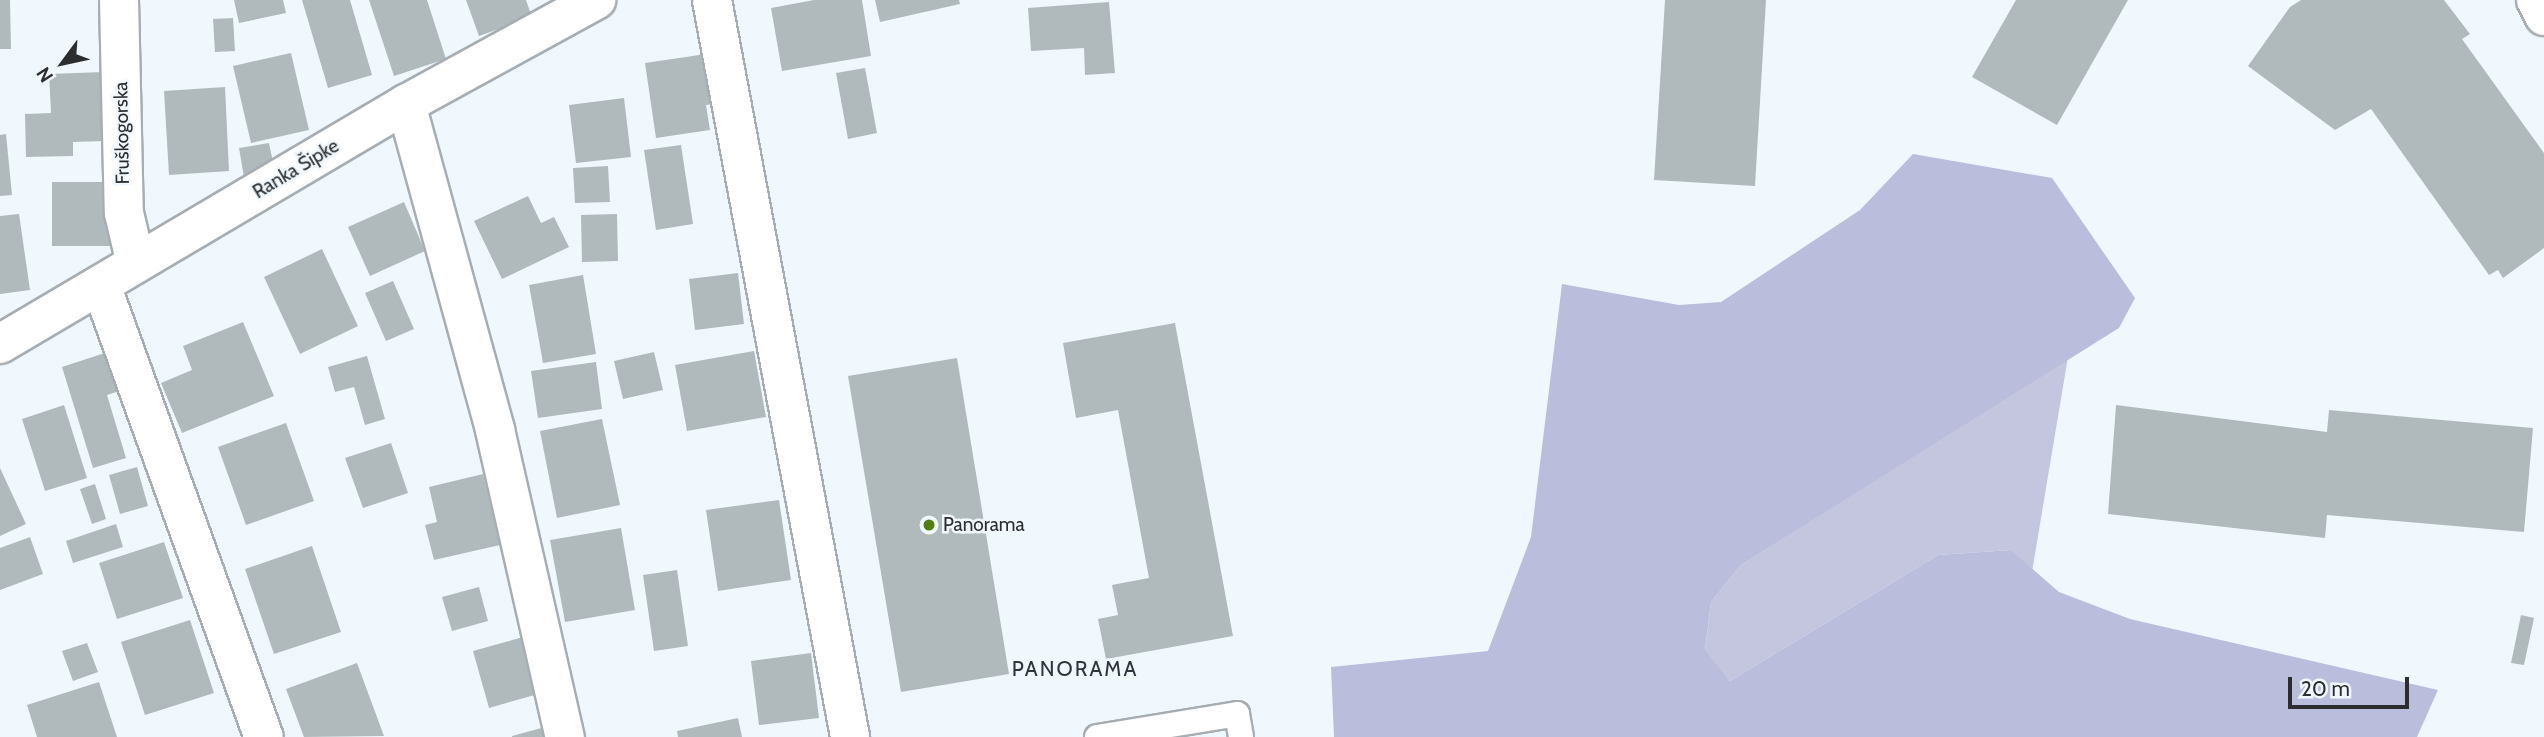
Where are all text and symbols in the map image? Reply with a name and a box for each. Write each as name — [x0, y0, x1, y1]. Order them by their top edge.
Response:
north arrow — [28, 28, 98, 98]
text: N — [32, 63, 58, 87]
street label: Fruškogorska — [110, 81, 134, 185]
street label: Ranka Šipke — [249, 134, 343, 204]
place label: Panorama — [943, 514, 1025, 536]
marker: Panorama — [921, 517, 937, 533]
district label: PANORAMA — [1013, 656, 1137, 682]
scale bar — [2292, 664, 2413, 708]
text: 20 m — [2301, 676, 2350, 701]

